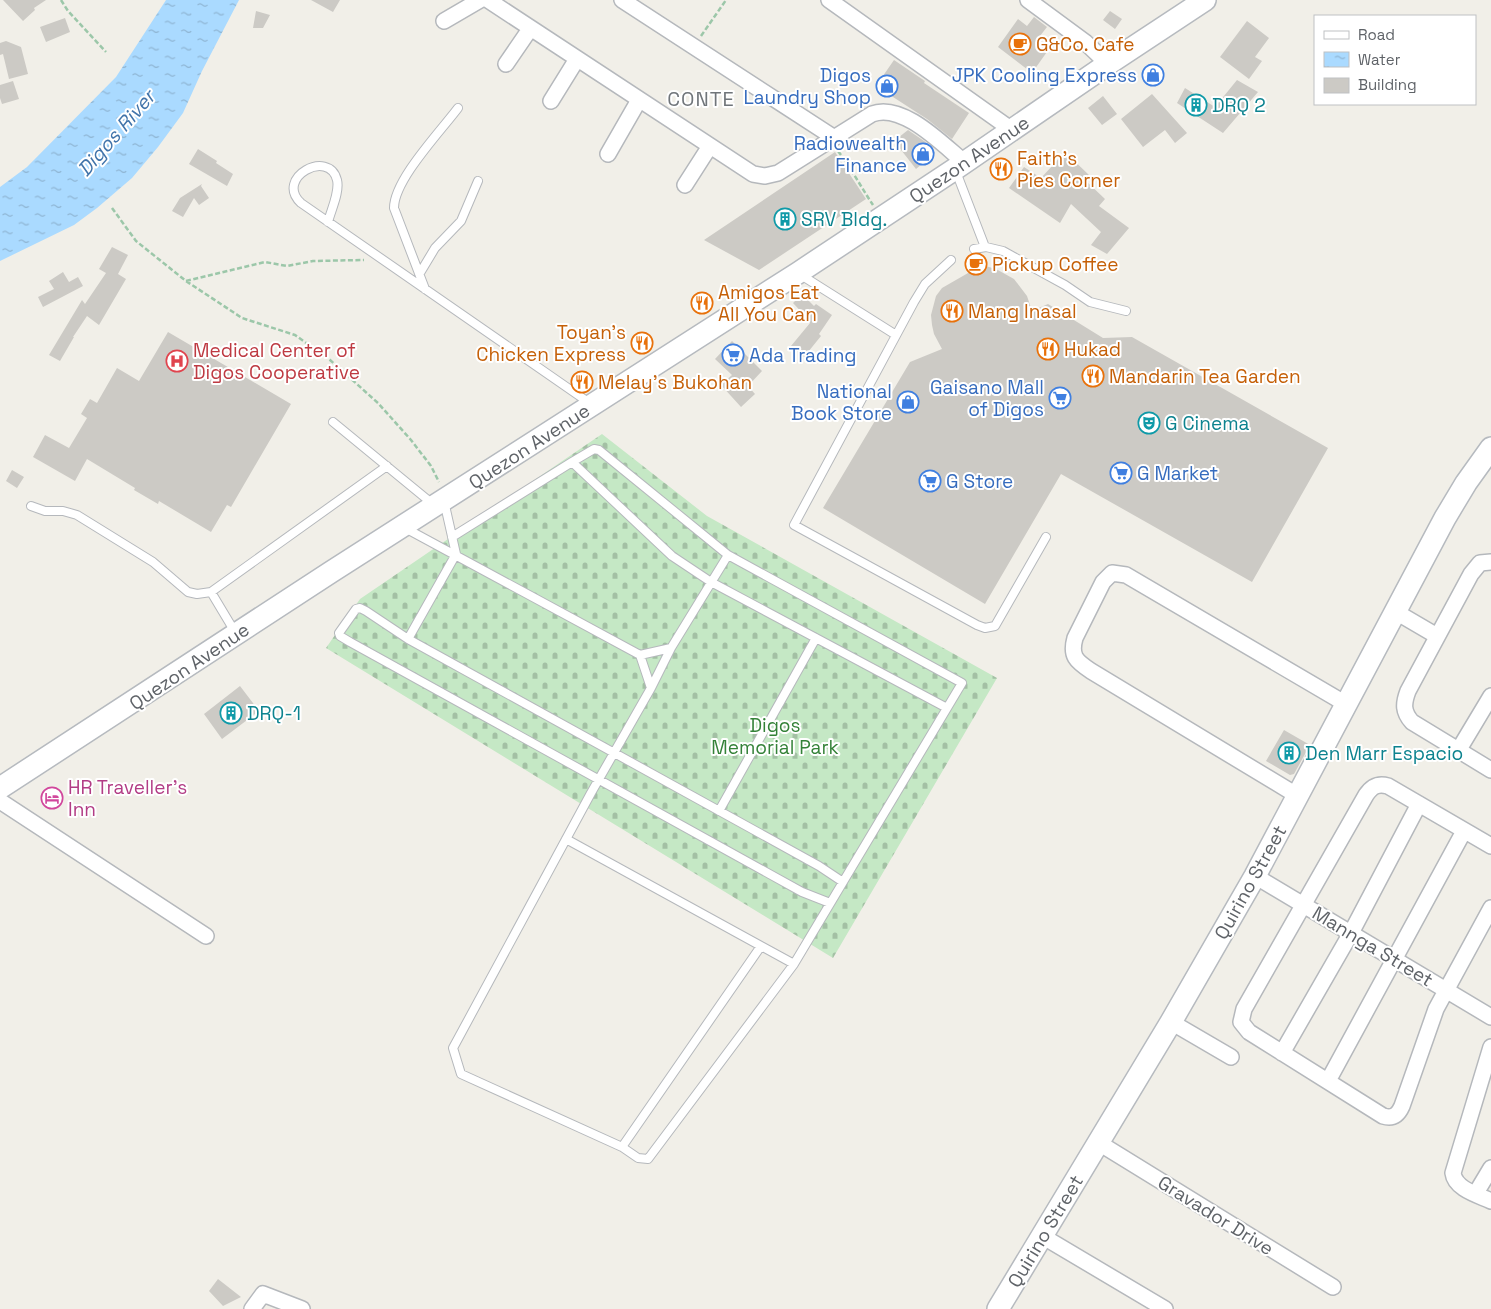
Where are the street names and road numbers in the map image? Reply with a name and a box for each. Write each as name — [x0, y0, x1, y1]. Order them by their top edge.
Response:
street label: Quezon Avenue — [904, 110, 1034, 209]
street label: Quezon Avenue — [464, 398, 595, 495]
street label: Quezon Avenue — [124, 617, 254, 716]
street label: Quirino Street — [1209, 821, 1292, 944]
street label: Mannga Street — [1308, 901, 1438, 992]
street label: Quirino Street — [1002, 1170, 1089, 1292]
street label: Gravador Drive — [1153, 1170, 1278, 1261]

